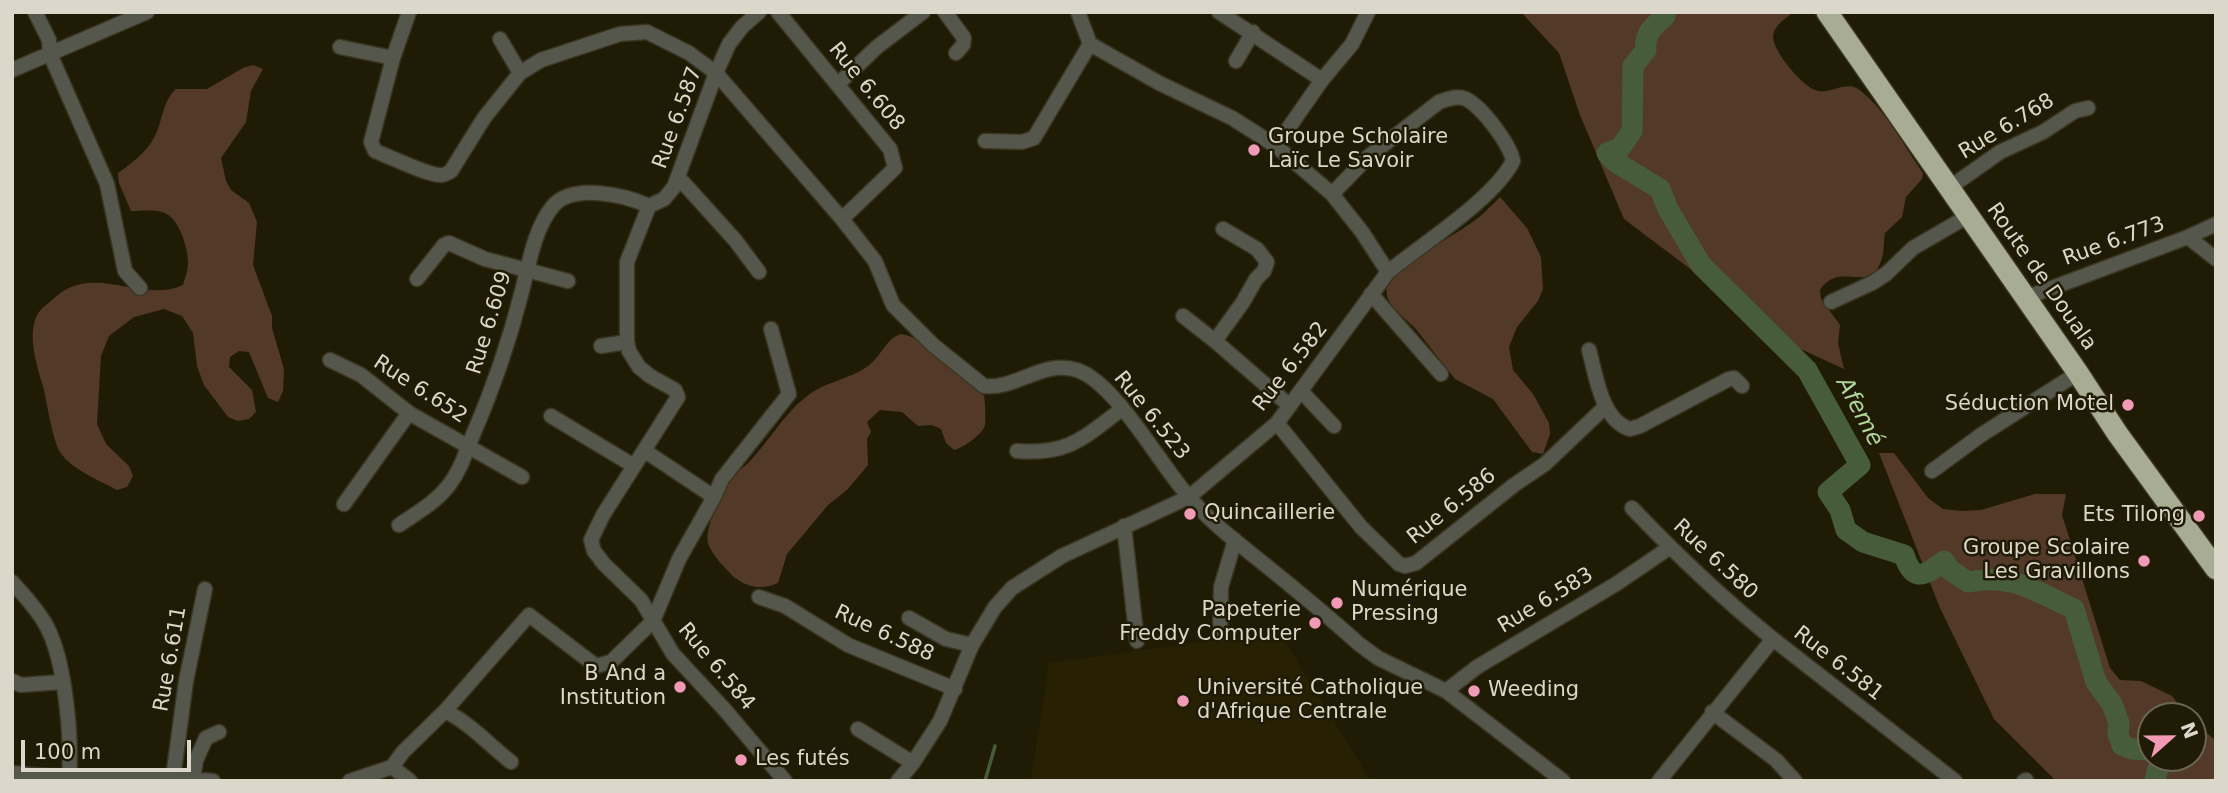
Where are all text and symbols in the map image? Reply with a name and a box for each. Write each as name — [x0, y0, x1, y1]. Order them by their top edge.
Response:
street label: Rue 6.608 — [823, 38, 909, 136]
street label: Rue 6.587 — [648, 64, 708, 172]
street label: Rue 6.768 — [1955, 89, 2059, 165]
place label: Groupe Scholaire Laïc Le Savoir — [1268, 125, 1448, 175]
marker: Groupe Scholaire Laïc Le Savoir — [1246, 142, 1262, 158]
street label: Route de Douala — [1981, 198, 2101, 356]
street label: Rue 6.773 — [2060, 212, 2168, 272]
street label: Rue 6.609 — [462, 268, 518, 378]
street label: Rue 6.582 — [1248, 317, 1334, 417]
street label: Rue 6.652 — [368, 350, 472, 430]
street label: Rue 6.523 — [1108, 367, 1194, 465]
water label: Afemé — [1829, 373, 1889, 451]
place label: Séduction Motel — [1945, 392, 2114, 418]
marker: Séduction Motel — [2120, 397, 2136, 413]
street label: Rue 6.586 — [1403, 464, 1501, 550]
place label: Quincaillerie — [1204, 501, 1335, 527]
place label: Ets Tilong — [2083, 503, 2185, 529]
marker: Quincaillerie — [1182, 506, 1198, 522]
marker: Ets Tilong — [2191, 508, 2207, 524]
street label: Rue 6.580 — [1667, 514, 1763, 606]
place label: Groupe Scolaire Les Gravillons — [1963, 536, 2130, 586]
marker: Groupe Scolaire Les Gravillons — [2136, 553, 2152, 569]
street label: Rue 6.583 — [1494, 563, 1598, 639]
place label: Numérique Pressing — [1351, 578, 1467, 628]
marker: Numérique Pressing — [1329, 595, 1345, 611]
place label: Papeterie Freddy Computer — [1119, 598, 1301, 648]
street label: Rue 6.588 — [830, 600, 938, 668]
street label: Rue 6.611 — [149, 604, 193, 714]
marker: Papeterie Freddy Computer — [1307, 615, 1323, 631]
street label: Rue 6.584 — [672, 618, 760, 716]
street label: Rue 6.581 — [1788, 621, 1888, 707]
place label: B And a Institution — [560, 662, 666, 712]
place label: Université Catholique d'Afrique Centrale — [1197, 676, 1423, 726]
place label: Weeding — [1488, 678, 1579, 704]
marker: B And a Institution — [672, 679, 688, 695]
marker: Weeding — [1466, 683, 1482, 699]
marker: Université Catholique d'Afrique Centrale — [1175, 693, 1191, 709]
north arrow — [2137, 702, 2207, 772]
text: N — [2177, 719, 2203, 742]
scale bar — [24, 726, 194, 770]
text: 100 m — [34, 740, 101, 764]
place label: Les futés — [755, 747, 850, 773]
marker: Les futés — [733, 752, 749, 768]

